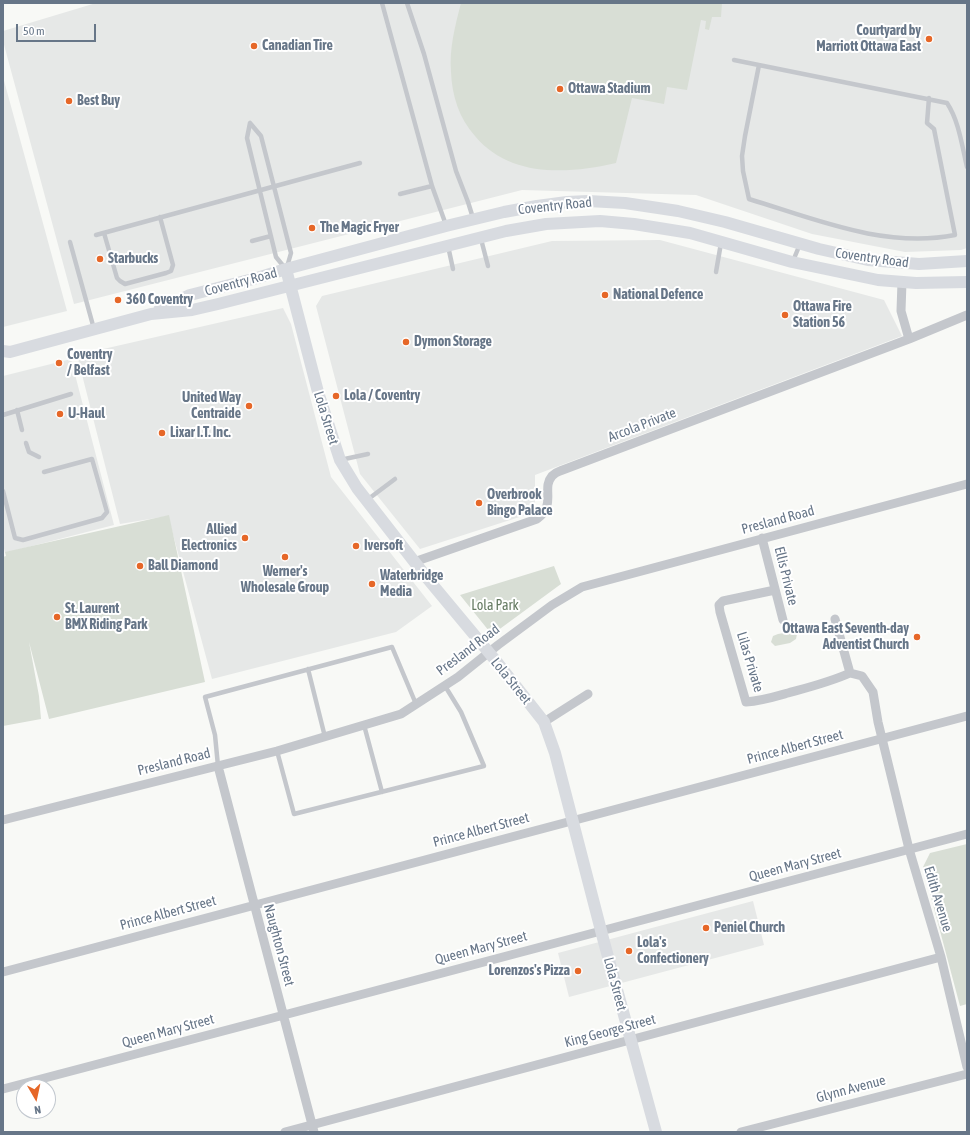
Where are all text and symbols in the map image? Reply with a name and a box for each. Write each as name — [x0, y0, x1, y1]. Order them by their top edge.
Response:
scale bar — [18, 16, 98, 42]
place label: Courtyard by Marriott Ottawa East — [816, 23, 921, 56]
text: 50 m — [23, 24, 45, 38]
marker: Courtyard by Marriott Ottawa East — [924, 34, 934, 44]
place label: Canadian Tire — [262, 38, 333, 54]
marker: Canadian Tire — [249, 41, 259, 51]
place label: Ottawa Stadium — [568, 81, 651, 97]
marker: Ottawa Stadium — [555, 84, 565, 94]
place label: Best Buy — [77, 93, 120, 109]
marker: Best Buy — [64, 96, 74, 106]
street label: Coventry Road — [517, 194, 593, 218]
place label: The Magic Fryer — [320, 220, 399, 236]
marker: The Magic Fryer — [307, 223, 317, 233]
street label: Coventry Road — [834, 245, 910, 271]
place label: Starbucks — [108, 251, 158, 267]
marker: Starbucks — [95, 254, 105, 264]
street label: Coventry Road — [203, 264, 279, 300]
place label: National Defence — [613, 287, 703, 303]
marker: National Defence — [600, 290, 610, 300]
place label: 360 Coventry — [126, 292, 193, 308]
marker: 360 Coventry — [113, 295, 123, 305]
place label: Ottawa Fire Station 56 — [793, 299, 852, 332]
marker: Ottawa Fire Station 56 — [780, 310, 790, 320]
place label: Dymon Storage — [414, 334, 492, 350]
marker: Dymon Storage — [401, 337, 411, 347]
place label: Coventry / Belfast — [67, 347, 112, 380]
marker: Coventry / Belfast — [54, 358, 64, 368]
place label: Lola / Coventry — [344, 388, 420, 404]
street label: Lola Street — [310, 389, 342, 447]
place label: United Way Centraide — [182, 390, 241, 422]
marker: Lola / Coventry — [331, 391, 341, 401]
marker: United Way Centraide — [244, 401, 254, 411]
street label: Arcola Private — [606, 404, 678, 446]
place label: U-Haul — [68, 406, 105, 422]
marker: U-Haul — [55, 409, 65, 419]
place label: Lixar I.T. Inc. — [170, 425, 231, 441]
marker: Lixar I.T. Inc. — [157, 428, 167, 438]
place label: Overbrook Bingo Palace — [487, 487, 553, 520]
marker: Overbrook Bingo Palace — [474, 498, 484, 508]
street label: Presland Road — [740, 502, 816, 538]
place label: Allied Electronics — [181, 522, 237, 554]
marker: Allied Electronics — [240, 533, 250, 543]
place label: Iversoft — [364, 538, 403, 554]
marker: Iversoft — [351, 541, 361, 551]
street label: Ellis Private — [771, 545, 801, 607]
marker: Werner's Wholesale Group — [280, 552, 290, 562]
place label: Ball Diamond — [148, 558, 218, 574]
marker: Ball Diamond — [135, 561, 145, 571]
place label: Werner's Wholesale Group — [241, 564, 329, 596]
place label: Waterbridge Media — [380, 568, 443, 600]
marker: Waterbridge Media — [367, 579, 377, 589]
park label: Lola Park — [471, 598, 519, 614]
place label: St. Laurent BMX Riding Park — [65, 601, 147, 634]
marker: St. Laurent BMX Riding Park — [52, 612, 62, 622]
street label: Presland Road — [433, 621, 503, 679]
place label: Ottawa East Seventh-day Adventist Church — [782, 621, 909, 654]
street label: Lilas Private — [733, 630, 767, 694]
marker: Ottawa East Seventh-day Adventist Church — [912, 632, 922, 642]
street label: Lola Street — [487, 654, 535, 708]
street label: Prince Albert Street — [745, 726, 845, 768]
street label: Presland Road — [136, 745, 212, 779]
street label: Prince Albert Street — [431, 809, 531, 851]
street label: Queen Mary Street — [747, 845, 843, 885]
street label: Edith Avenue — [920, 864, 956, 934]
street label: Prince Albert Street — [118, 892, 218, 934]
street label: Naughton Street — [260, 902, 298, 988]
place label: Peniel Church — [714, 920, 785, 936]
marker: Peniel Church — [701, 923, 711, 933]
street label: Queen Mary Street — [433, 928, 529, 968]
place label: Lola's Confectionery — [637, 935, 709, 968]
marker: Lola's Confectionery — [624, 946, 634, 956]
street label: Lola Street — [600, 955, 630, 1013]
place label: Lorenzos's Pizza — [489, 963, 570, 979]
marker: Lorenzos's Pizza — [573, 966, 583, 976]
street label: Queen Mary Street — [120, 1011, 216, 1051]
street label: King George Street — [563, 1011, 657, 1051]
street label: Glynn Avenue — [815, 1072, 887, 1106]
north arrow — [16, 1079, 56, 1119]
text: N — [34, 1103, 42, 1116]

